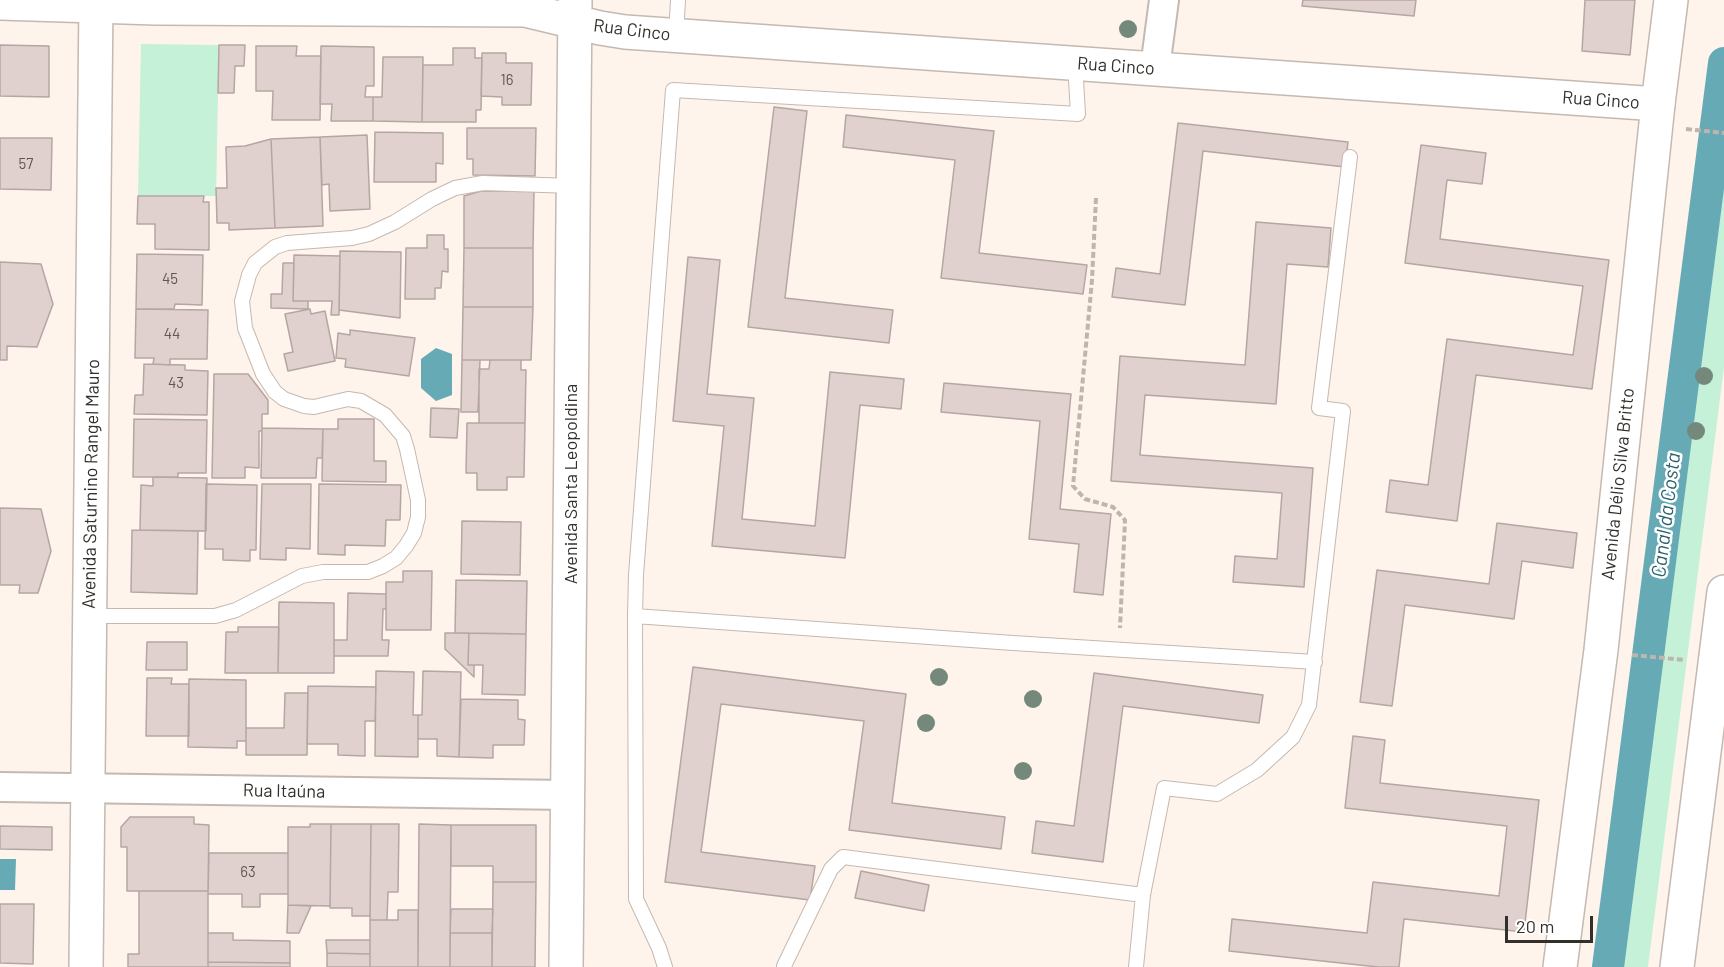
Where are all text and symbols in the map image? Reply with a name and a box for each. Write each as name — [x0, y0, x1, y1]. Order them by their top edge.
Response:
street label: Rua Cinco — [592, 15, 672, 45]
street label: Rua Cinco — [1077, 53, 1155, 79]
house number: 16 — [501, 71, 513, 89]
street label: Rua Cinco — [1562, 87, 1640, 113]
house number: 57 — [19, 155, 33, 173]
house number: 45 — [162, 270, 178, 288]
house number: 44 — [164, 325, 180, 343]
street label: Avenida Saturnino Rangel Mauro — [78, 359, 104, 609]
house number: 43 — [168, 374, 184, 392]
street label: Avenida Santa Leopoldina — [560, 384, 582, 584]
street label: Avenida Délio Silva Britto — [1597, 387, 1639, 581]
water label: Canal da Costa — [1646, 451, 1686, 579]
street label: Rua Itaúna — [243, 779, 325, 803]
house number: 63 — [240, 863, 256, 881]
scale bar — [1508, 904, 1596, 942]
text: 20 m — [1516, 915, 1554, 937]

